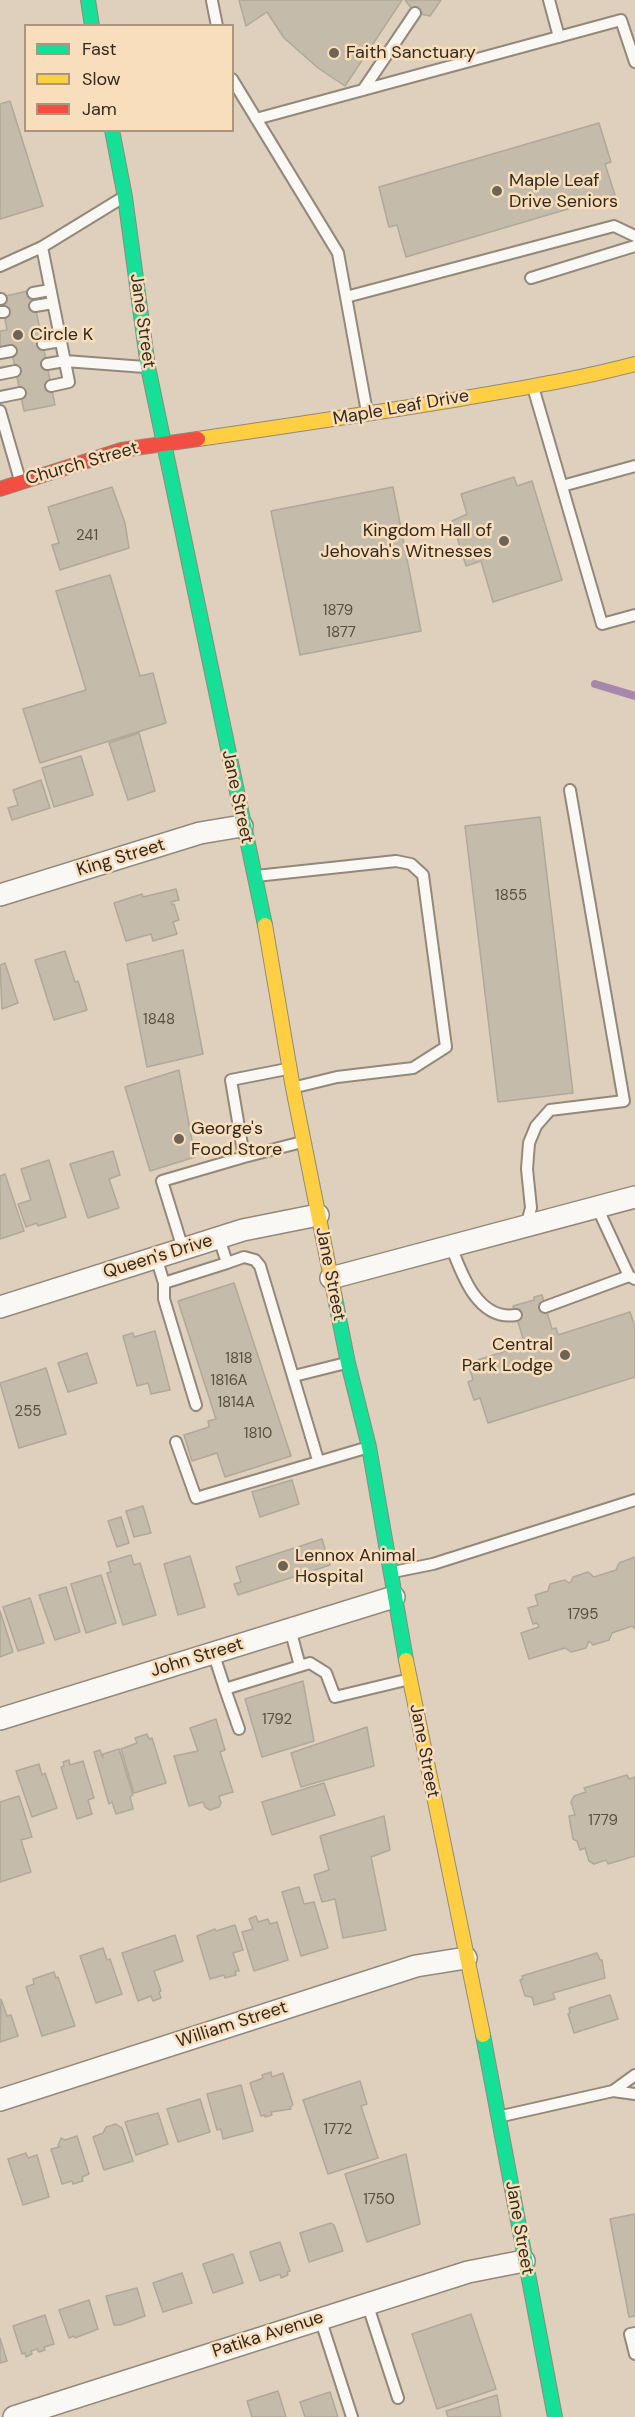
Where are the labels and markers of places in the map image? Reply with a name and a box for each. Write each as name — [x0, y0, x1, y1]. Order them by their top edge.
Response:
place label: Faith Sanctuary — [346, 42, 476, 64]
marker: Faith Sanctuary — [327, 46, 341, 60]
place label: Maple Leaf Drive Seniors — [509, 170, 618, 213]
marker: Maple Leaf Drive Seniors — [490, 184, 504, 198]
place label: Circle K — [30, 324, 93, 346]
marker: Circle K — [11, 328, 25, 342]
place label: Kingdom Hall of Jehovah's Witnesses — [321, 520, 492, 562]
marker: Kingdom Hall of Jehovah's Witnesses — [497, 534, 511, 548]
place label: George's Food Store — [191, 1118, 282, 1160]
marker: George's Food Store — [172, 1132, 186, 1146]
place label: Central Park Lodge — [462, 1334, 553, 1376]
marker: Central Park Lodge — [558, 1348, 572, 1362]
place label: Lennox Animal Hospital — [295, 1545, 415, 1588]
marker: Lennox Animal Hospital — [276, 1559, 290, 1573]

